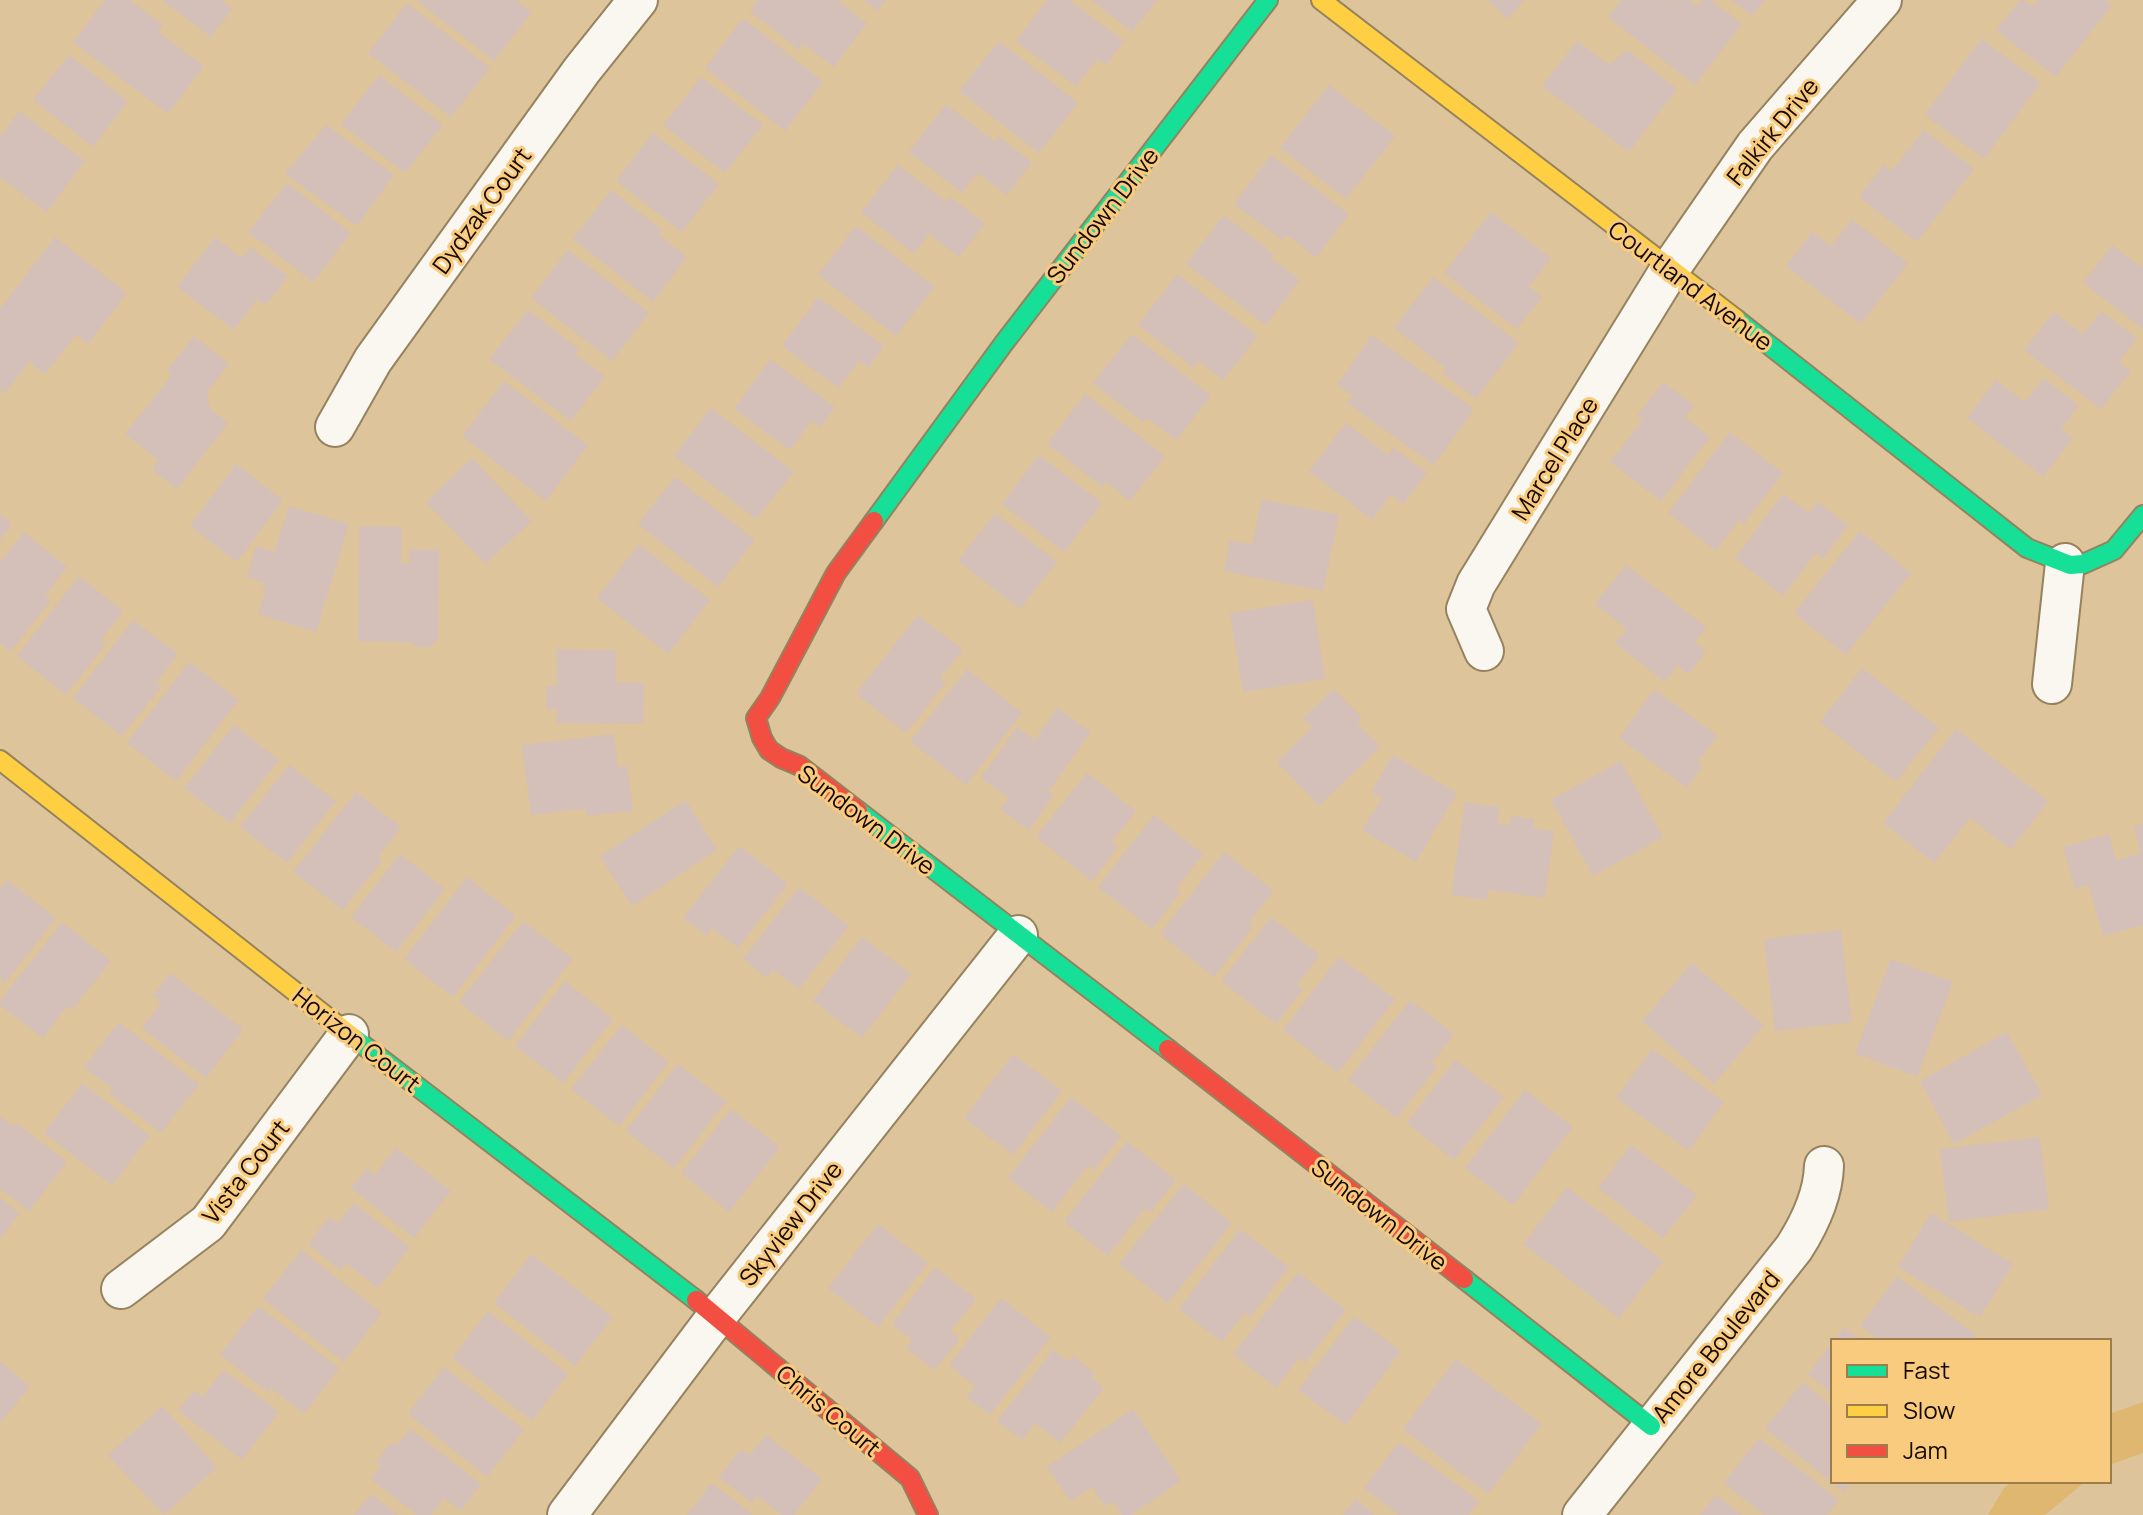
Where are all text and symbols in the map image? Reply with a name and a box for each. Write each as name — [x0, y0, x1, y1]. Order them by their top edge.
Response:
street label: Falkirk Drive — [1718, 70, 1826, 192]
street label: Dydzak Court — [424, 140, 538, 280]
street label: Sundown Drive — [1038, 140, 1166, 290]
street label: Courtland Avenue — [1602, 212, 1780, 358]
street label: Marcel Place — [1503, 390, 1605, 526]
street label: Sundown Drive — [791, 756, 943, 882]
street label: Horizon Court — [286, 979, 428, 1099]
street label: Vista Court — [194, 1112, 296, 1230]
street label: Sundown Drive — [1305, 1150, 1455, 1278]
street label: Skyview Drive — [731, 1154, 849, 1292]
street label: Amore Boulevard — [1643, 1263, 1787, 1429]
legend — [1831, 1339, 2111, 1483]
text: Fast — [1903, 1353, 1950, 1386]
street label: Chris Court — [770, 1357, 888, 1463]
text: Slow — [1903, 1393, 1956, 1426]
text: Jam — [1903, 1433, 1948, 1466]

